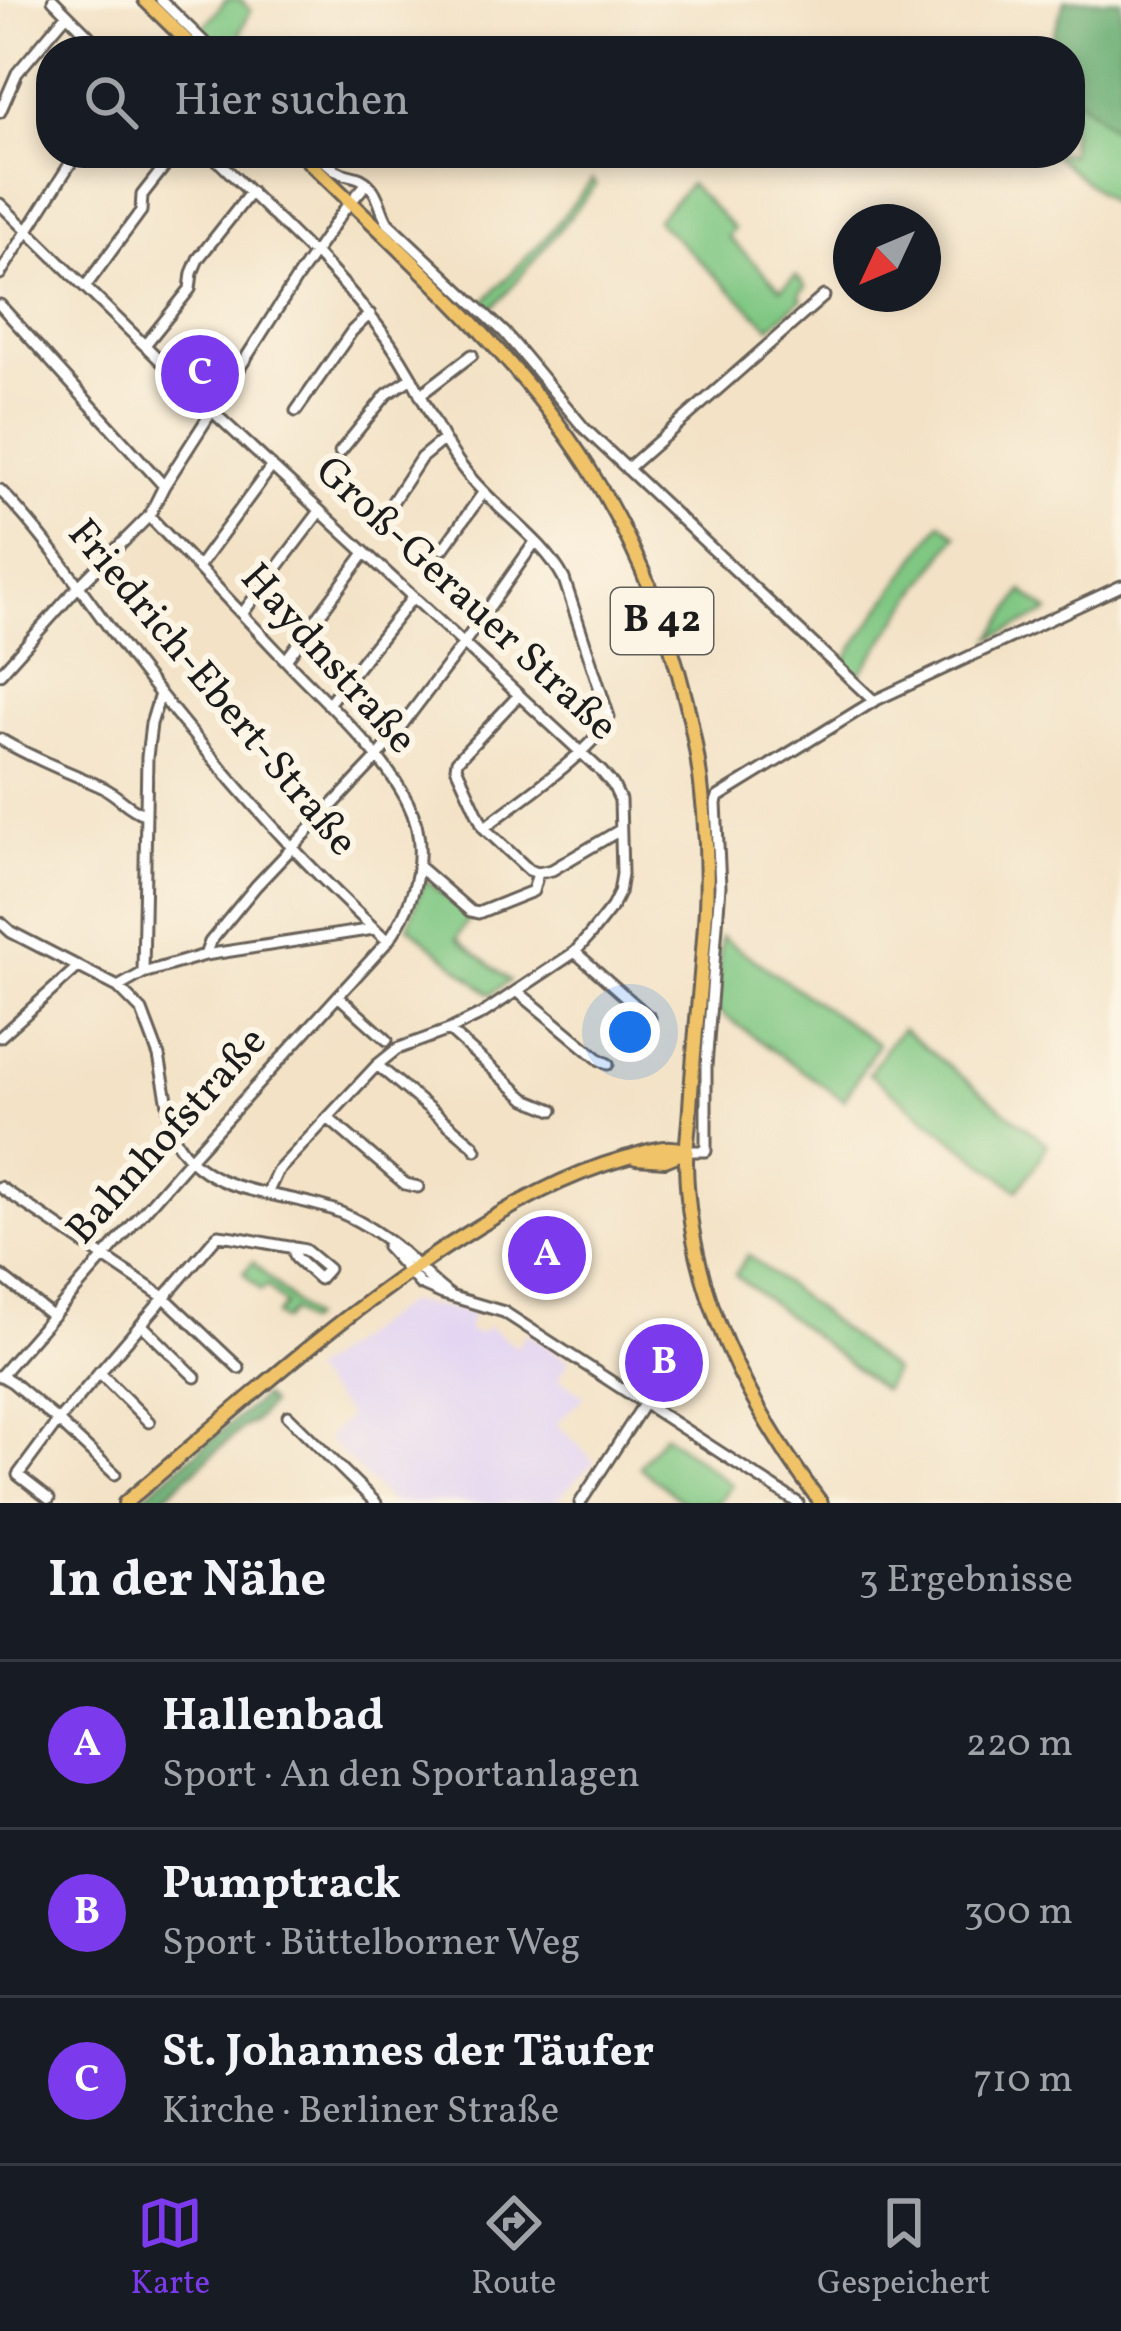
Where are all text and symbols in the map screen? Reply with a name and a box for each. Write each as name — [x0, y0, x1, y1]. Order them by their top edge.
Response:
search box — [36, 36, 1085, 168]
icon: search — [78, 69, 144, 135]
text: Hier suchen — [174, 71, 409, 134]
north arrow — [833, 204, 941, 312]
pin: C — [161, 329, 239, 419]
street label: Groß-Gerauer Straße — [301, 444, 629, 756]
street label: Friedrich-Ebert-Straße — [52, 508, 370, 870]
street label: Haydnstraße — [225, 552, 429, 768]
road number: B 42 — [611, 588, 713, 654]
your location — [600, 1002, 660, 1062]
street label: Bahnhofstraße — [54, 1015, 282, 1259]
pin: A — [508, 1210, 586, 1300]
pin: B — [625, 1318, 703, 1408]
text: In der Nähe — [48, 1546, 326, 1617]
text: 3 Ergebnisse — [859, 1554, 1073, 1608]
text: Hallenbad — [162, 1686, 384, 1749]
text: A — [73, 1718, 101, 1772]
text: 220 m — [966, 1718, 1073, 1772]
text: Sport · An den Sportanlagen — [162, 1749, 640, 1803]
text: Pumptrack — [162, 1854, 401, 1917]
text: B — [74, 1886, 100, 1940]
text: 300 m — [964, 1886, 1073, 1940]
text: Sport · Büttelborner Weg — [162, 1917, 581, 1971]
text: St. Johannes der Täufer — [162, 2022, 654, 2085]
text: C — [74, 2054, 100, 2108]
text: 710 m — [973, 2054, 1073, 2108]
text: Kirche · Berliner Straße — [162, 2085, 559, 2139]
tab: Karte — [131, 2190, 210, 2308]
tab: Route — [471, 2190, 556, 2308]
tab: Gespeichert — [817, 2190, 990, 2308]

